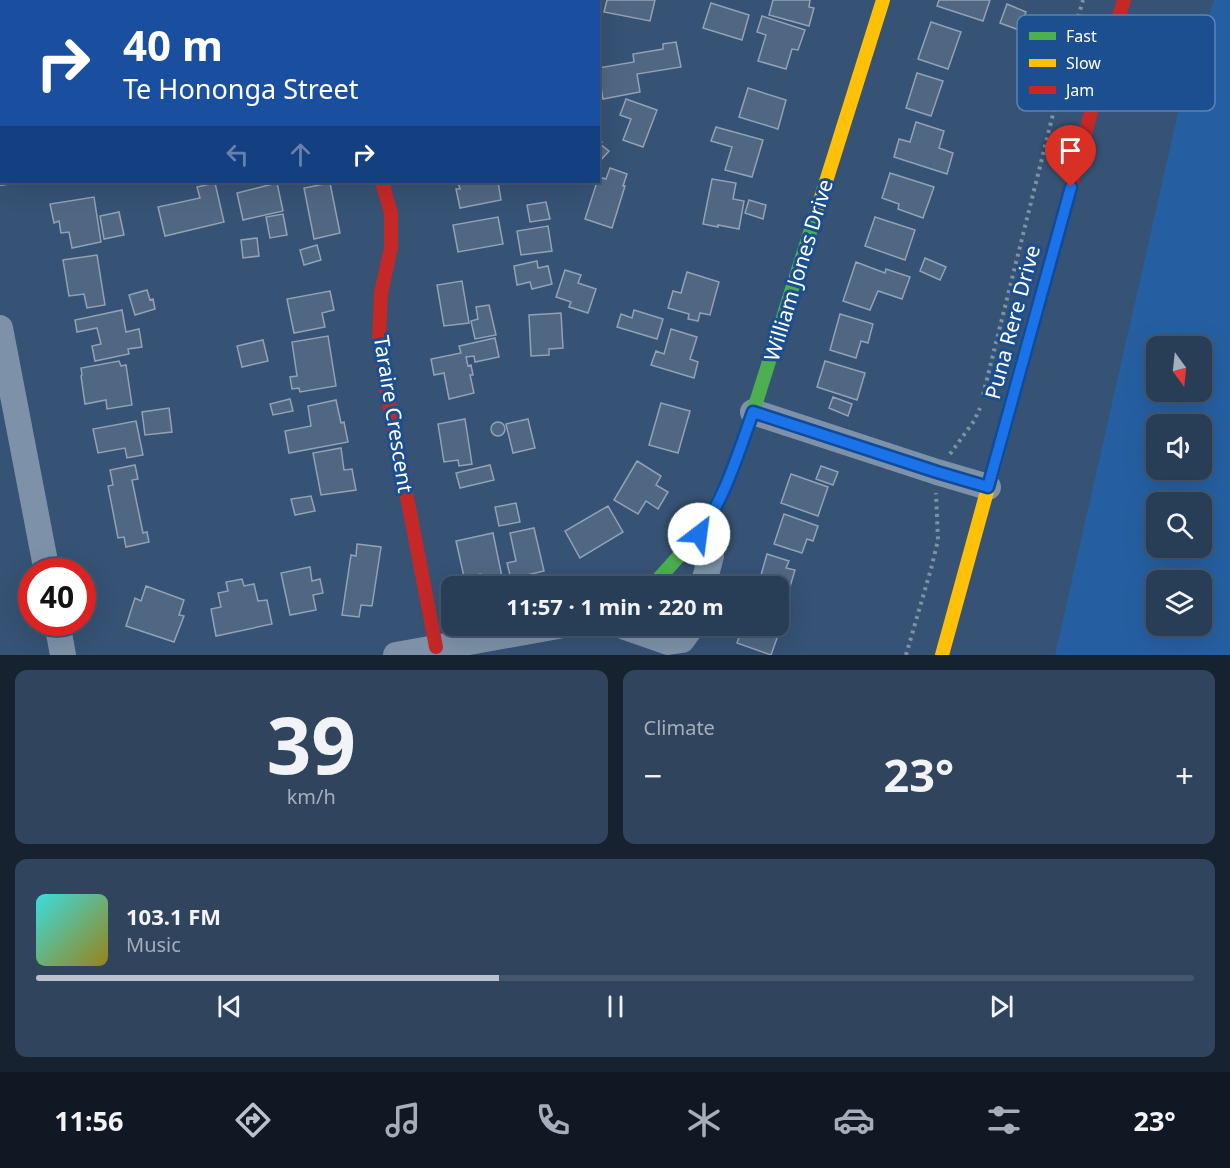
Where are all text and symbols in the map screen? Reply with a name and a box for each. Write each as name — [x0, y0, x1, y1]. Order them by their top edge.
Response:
legend — [1017, 15, 1215, 111]
text: 40 m — [123, 16, 223, 73]
icon: right — [24, 24, 102, 102]
text: Fast — [1066, 25, 1097, 47]
text: Slow — [1066, 52, 1101, 74]
text: Te Hononga Street — [123, 70, 359, 107]
text: Jam — [1064, 79, 1094, 101]
pin — [1045, 125, 1096, 187]
icon: arrive — [1054, 134, 1087, 167]
icon: left — [221, 138, 254, 171]
icon: ahead — [284, 138, 317, 171]
icon: right — [347, 138, 380, 171]
street label: William Jones Drive — [757, 176, 839, 364]
street label: Puna Rere Drive — [978, 242, 1046, 402]
street label: Taraire Crescent — [368, 333, 420, 495]
north arrow — [1146, 336, 1212, 402]
map controls — [1146, 336, 1212, 636]
button: sound — [1146, 414, 1212, 480]
button: search — [1146, 492, 1212, 558]
position arrow — [667, 502, 731, 566]
speed limit sign: 40 — [18, 558, 96, 636]
button: layers — [1146, 570, 1212, 636]
text: 11:57 · 1 min · 220 m — [506, 591, 724, 621]
text: 39 — [267, 691, 356, 797]
text: Climate — [644, 714, 715, 741]
text: 23° — [883, 744, 954, 805]
text: − — [644, 753, 662, 798]
text: + — [1175, 753, 1194, 798]
text: km/h — [287, 783, 336, 810]
text: 103.1 FM — [126, 901, 221, 931]
text: Music — [126, 931, 181, 958]
icon: previous — [213, 990, 246, 1023]
icon: pause — [599, 990, 632, 1023]
icon: next — [985, 990, 1018, 1023]
icon: directions — [232, 1099, 274, 1141]
icon: music — [382, 1099, 424, 1141]
icon: phone — [532, 1099, 574, 1141]
icon: climate — [683, 1099, 725, 1141]
icon: car — [833, 1099, 875, 1141]
icon: filters — [983, 1099, 1025, 1141]
text: 11:56 — [54, 1102, 124, 1139]
text: 23° — [1133, 1102, 1176, 1139]

